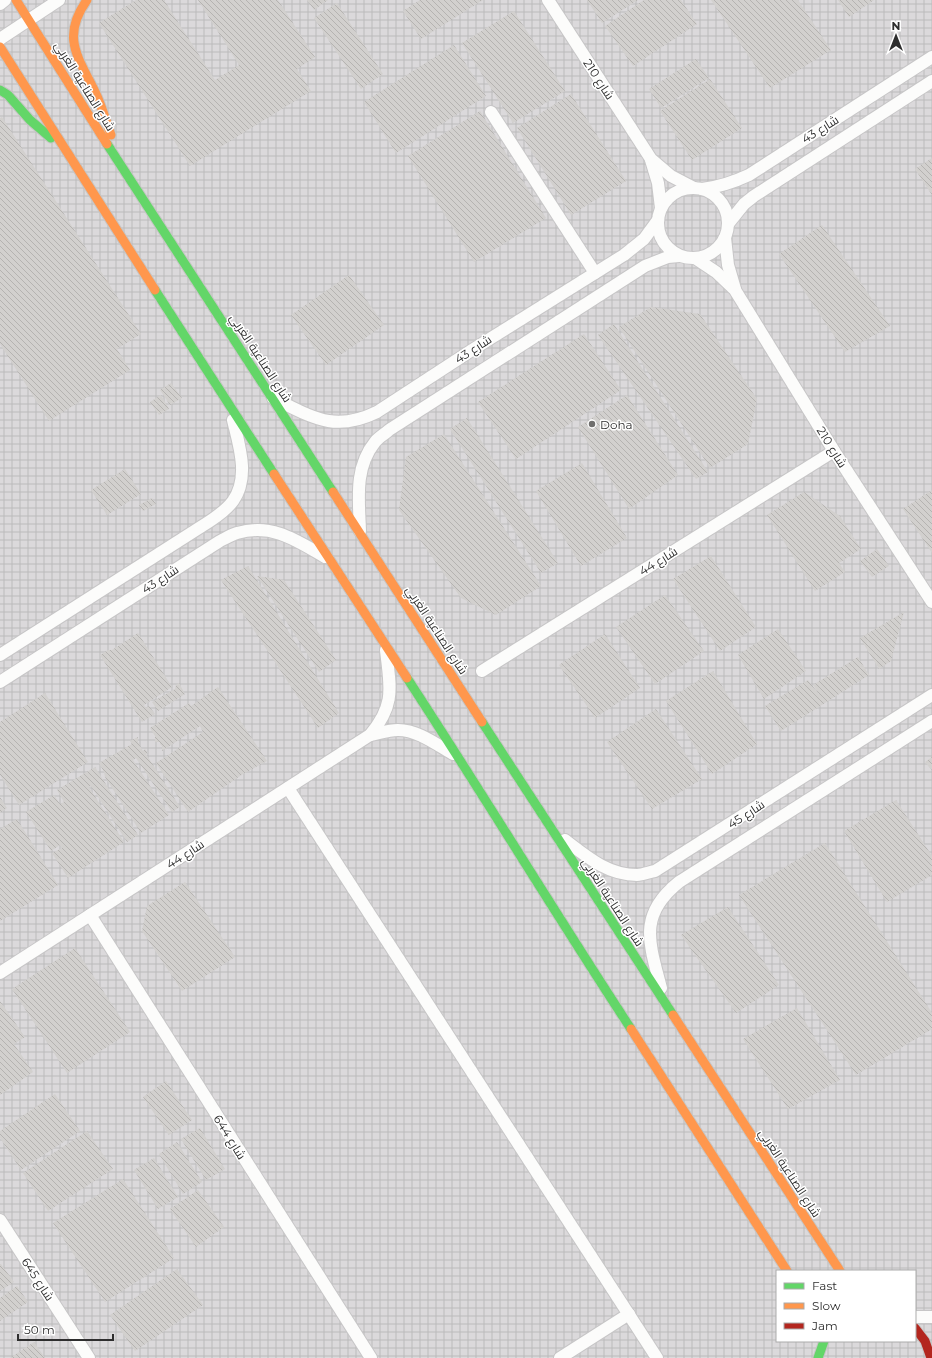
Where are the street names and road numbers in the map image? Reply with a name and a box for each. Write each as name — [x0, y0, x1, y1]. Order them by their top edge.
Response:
street label: شارع الصناعية الغربي — [49, 39, 119, 135]
street label: شارع 210 — [579, 56, 618, 103]
street label: شارع 43 — [799, 112, 842, 147]
street label: شارع الصناعية الغربي — [224, 311, 295, 407]
street label: شارع 43 — [452, 332, 495, 367]
street label: شارع 210 — [813, 424, 850, 471]
street label: شارع 44 — [636, 543, 680, 579]
street label: شارع 43 — [139, 562, 182, 597]
street label: شارع الصناعية الغربي — [400, 583, 471, 679]
street label: شارع 45 — [725, 796, 768, 832]
street label: شارع 44 — [163, 836, 207, 873]
street label: شارع الصناعية الغربي — [576, 855, 647, 951]
street label: شارع 644 — [210, 1112, 250, 1163]
street label: شارع الصناعية الغربي — [753, 1126, 824, 1222]
street label: شارع 645 — [18, 1255, 58, 1304]

